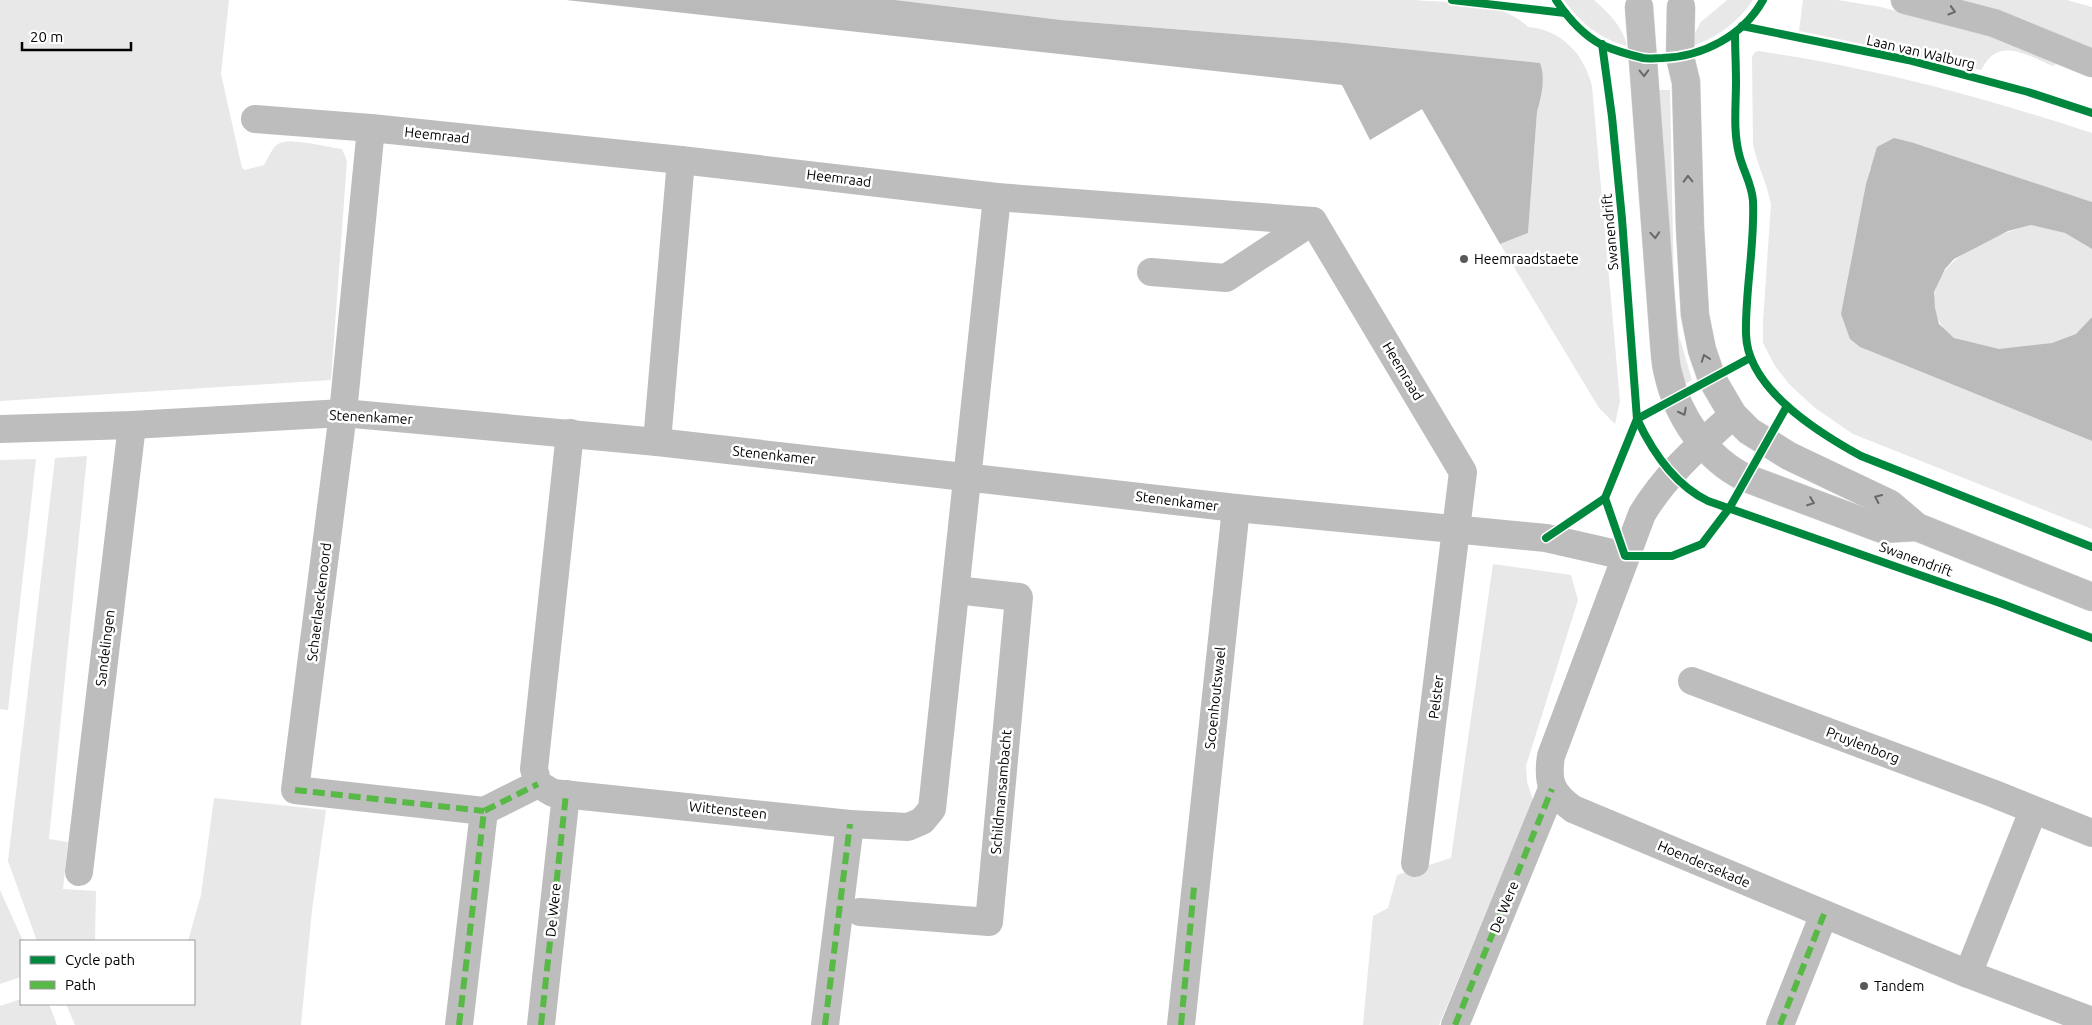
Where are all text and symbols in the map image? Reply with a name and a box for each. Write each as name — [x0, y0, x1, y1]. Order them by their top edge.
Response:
one-way arrow — [1948, 6, 1956, 16]
scale bar — [22, 20, 131, 52]
text: 20 m — [30, 28, 63, 45]
street label: Laan van Walburg — [1865, 32, 1977, 72]
one-way arrow — [1639, 70, 1649, 77]
street label: Heemraad — [404, 124, 470, 146]
street label: Heemraad — [806, 166, 872, 190]
one-way arrow — [1683, 175, 1694, 183]
street label: Swanendrift — [1599, 193, 1621, 271]
one-way arrow — [1649, 232, 1660, 240]
place label: Heemraadstaete — [1474, 251, 1579, 267]
marker: Heemraadstaete — [1458, 253, 1470, 265]
street label: Heemraad — [1379, 339, 1427, 403]
one-way arrow — [1701, 354, 1711, 363]
one-way arrow — [1677, 406, 1687, 415]
street label: Stenenkamer — [329, 407, 414, 427]
street label: Stenenkamer — [732, 443, 817, 467]
street label: Stenenkamer — [1135, 488, 1220, 514]
one-way arrow — [1874, 494, 1883, 505]
one-way arrow — [1806, 496, 1815, 506]
street label: Swanendrift — [1877, 538, 1955, 580]
street label: Schaerlaeckenoord — [304, 542, 334, 662]
street label: Sandelingen — [92, 609, 118, 687]
street label: Scoenhoutswael — [1202, 646, 1228, 750]
street label: Pelster — [1425, 673, 1447, 720]
street label: Pruylenborg — [1824, 724, 1902, 766]
street label: Schildmansambacht — [988, 728, 1014, 855]
street label: Wittensteen — [688, 798, 768, 822]
street label: Hoendersekade — [1655, 837, 1753, 891]
street label: De Were — [1486, 879, 1522, 935]
street label: De Were — [542, 882, 564, 938]
legend — [20, 940, 195, 1005]
text: Cycle path — [65, 951, 135, 968]
text: Path — [65, 976, 96, 993]
place label: Tandem — [1874, 978, 1924, 994]
marker: Tandem — [1858, 980, 1870, 992]

